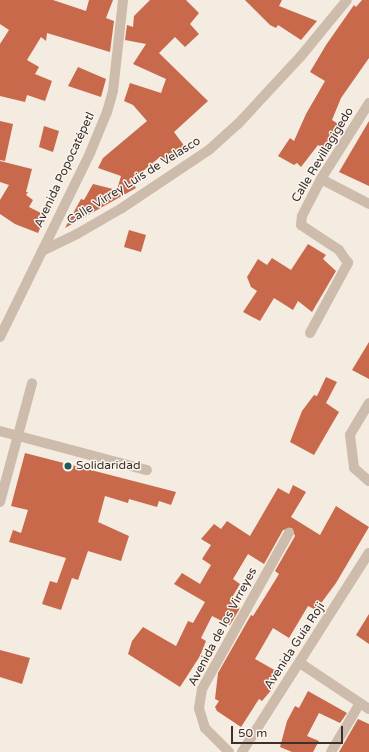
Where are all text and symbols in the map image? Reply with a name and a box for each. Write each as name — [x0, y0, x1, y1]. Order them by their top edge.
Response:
street label: Calle Revillagigedo — [289, 105, 357, 205]
street label: Avenida Popocatépetl — [32, 110, 98, 230]
street label: Calle Virrey Luis de Velasco — [65, 134, 203, 228]
place label: Solidaridad — [76, 459, 140, 473]
marker: Solidaridad — [63, 461, 73, 471]
street label: Avenida de los Virreyes — [186, 565, 260, 689]
street label: Avenida Guía Roji — [262, 600, 328, 692]
scale bar — [233, 718, 345, 744]
text: 50 m — [238, 726, 267, 740]

